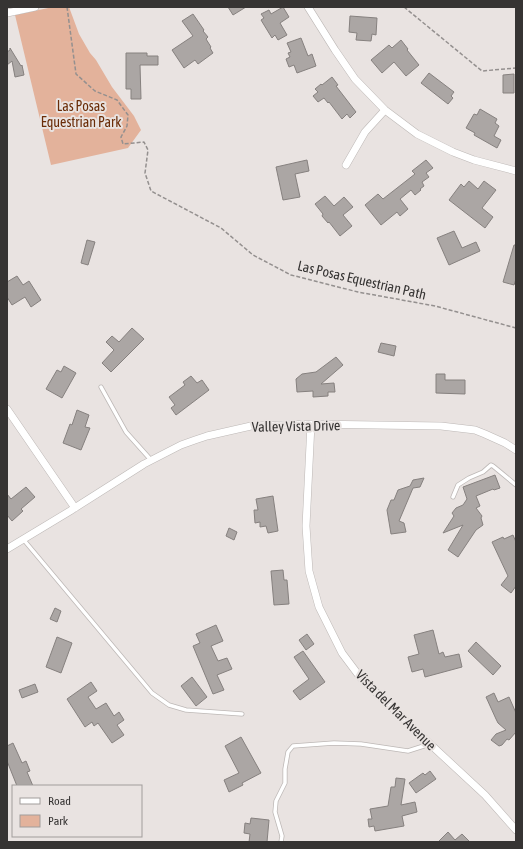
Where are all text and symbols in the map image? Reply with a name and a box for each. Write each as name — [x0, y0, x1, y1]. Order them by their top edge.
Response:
park label: Las Posas Equestrian Park — [41, 98, 121, 130]
street label: Las Posas Equestrian Path — [296, 257, 428, 303]
street label: Valley Vista Drive — [251, 417, 341, 435]
street label: Vista del Mar Avenue — [353, 667, 439, 753]
legend — [12, 785, 142, 837]
text: Road — [48, 794, 71, 808]
text: Park — [48, 814, 69, 828]

